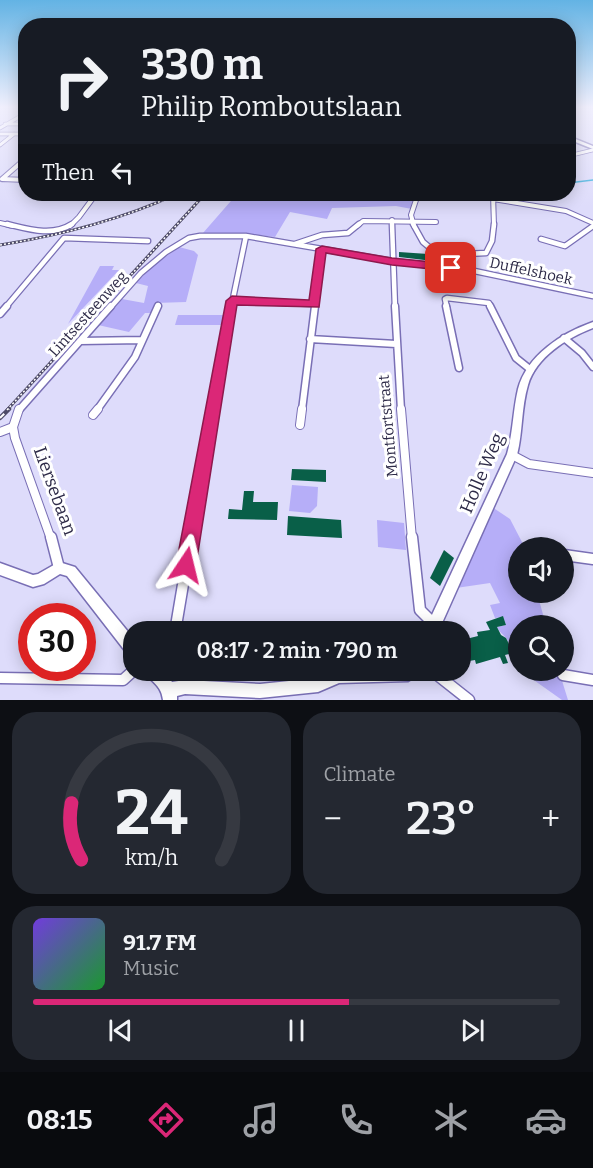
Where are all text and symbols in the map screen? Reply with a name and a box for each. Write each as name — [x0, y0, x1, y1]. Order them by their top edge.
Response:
text: 330 m — [141, 40, 263, 90]
icon: right — [42, 42, 120, 120]
text: Philip Romboutslaan — [141, 91, 402, 123]
icon: left — [106, 156, 139, 189]
text: Then — [42, 159, 94, 186]
pin — [425, 242, 476, 293]
icon: arrive — [434, 251, 467, 284]
street label: Duffelshoek — [488, 253, 575, 289]
street label: Lintsesteenweg — [45, 268, 131, 360]
street label: Montfortstraat — [375, 373, 401, 478]
street label: Holle Weg — [455, 429, 509, 517]
street label: Liersebaan — [29, 444, 81, 539]
position arrow — [154, 533, 218, 597]
map controls — [508, 537, 574, 681]
button: sound — [508, 537, 574, 603]
speed limit sign: 30 — [18, 603, 96, 681]
button: search — [508, 615, 574, 681]
text: 08:17 · 2 min · 790 m — [197, 637, 397, 664]
text: Climate — [324, 762, 395, 786]
text: 24 — [115, 776, 188, 851]
text: 23° — [406, 792, 477, 846]
text: − — [324, 799, 342, 839]
text: + — [541, 799, 560, 839]
text: km/h — [125, 845, 178, 871]
text: 91.7 FM — [123, 929, 196, 956]
text: Music — [123, 956, 179, 980]
icon: previous — [104, 1014, 137, 1047]
icon: pause — [280, 1014, 313, 1047]
icon: next — [456, 1014, 489, 1047]
icon: directions — [145, 1099, 187, 1141]
icon: music — [240, 1099, 282, 1141]
icon: phone — [335, 1099, 377, 1141]
icon: climate — [430, 1099, 472, 1141]
icon: car — [525, 1099, 567, 1141]
text: 08:15 — [26, 1104, 93, 1136]

